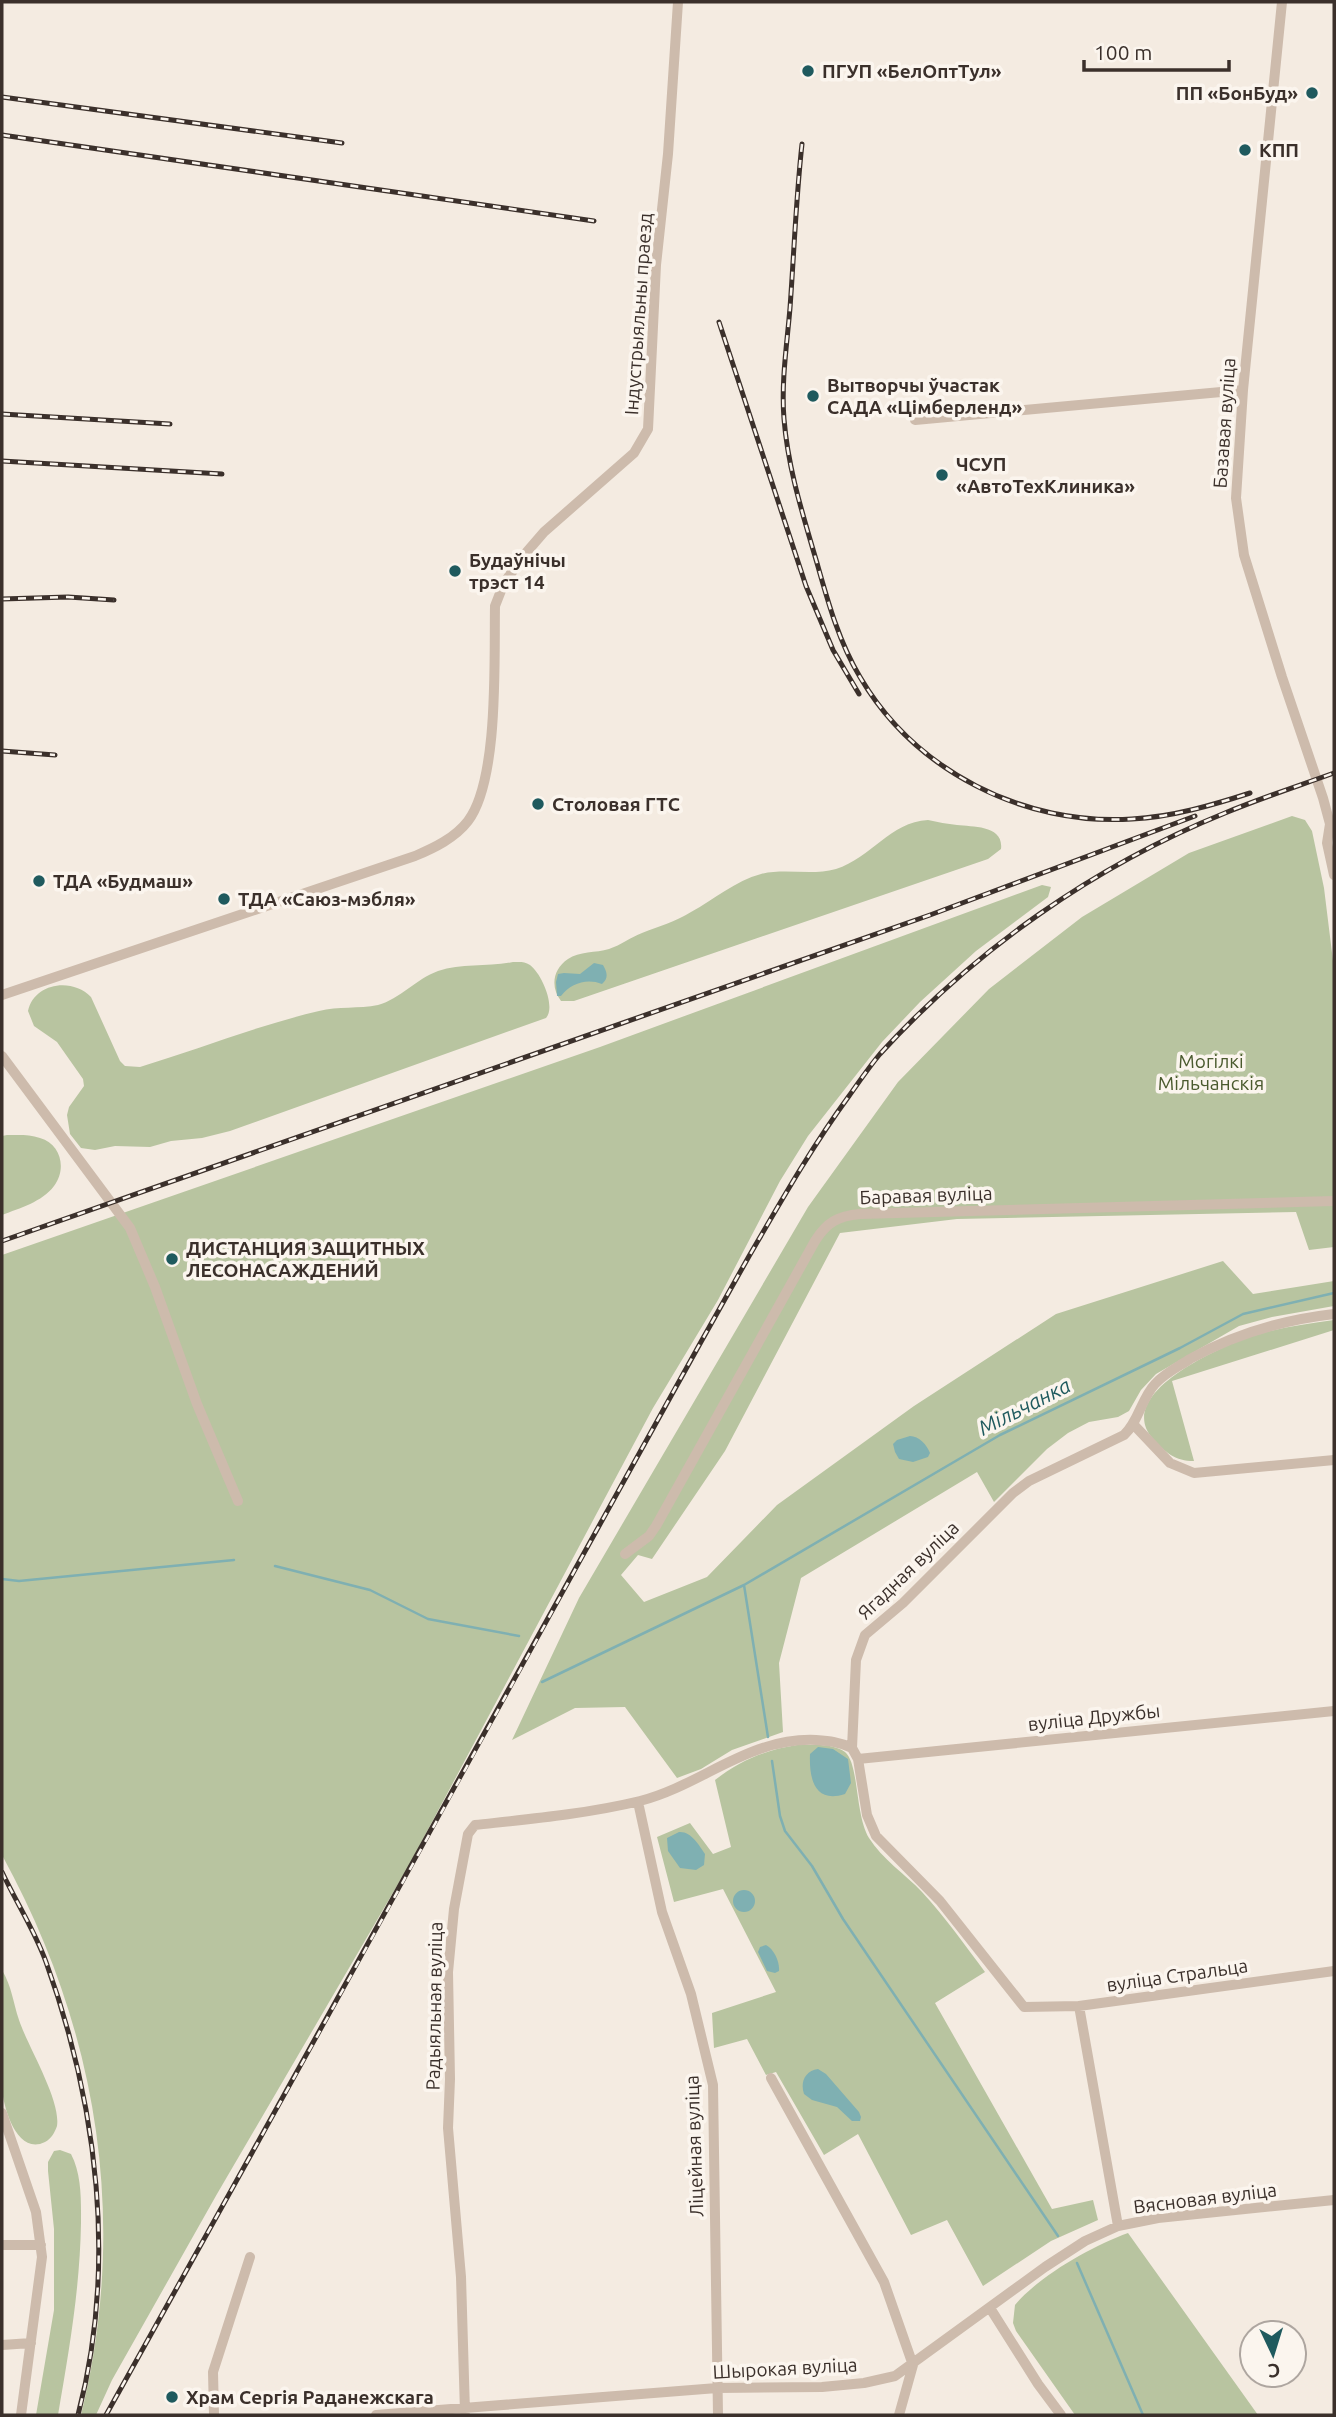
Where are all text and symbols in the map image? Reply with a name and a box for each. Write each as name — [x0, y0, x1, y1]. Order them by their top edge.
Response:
scale bar — [1084, 28, 1229, 72]
text: 100 m — [1094, 40, 1152, 64]
place label: ПГУП «БелОптТул» — [822, 60, 1002, 82]
marker: ПГУП «БелОптТул» — [800, 63, 816, 79]
place label: ПП «БонБуд» — [1176, 82, 1298, 104]
marker: ПП «БонБуд» — [1304, 85, 1320, 101]
place label: КПП — [1259, 139, 1299, 161]
marker: КПП — [1237, 142, 1253, 158]
street label: Індустрыяльны праезд — [620, 212, 656, 416]
street label: Базавая вуліца — [1208, 357, 1240, 489]
place label: Вытворчы ўчастак САДА «Цімберленд» — [827, 374, 1022, 418]
marker: Вытворчы ўчастак САДА «Цімберленд» — [805, 388, 821, 404]
place label: ЧСУП «АвтоТехКлиника» — [956, 453, 1135, 497]
marker: ЧСУП «АвтоТехКлиника» — [934, 467, 950, 483]
place label: Будаўнічы трэст 14 — [469, 549, 566, 593]
marker: Будаўнічы трэст 14 — [447, 563, 463, 579]
place label: Столовая ГТС — [552, 793, 680, 815]
marker: Столовая ГТС — [530, 796, 546, 812]
place label: ТДА «Будмаш» — [53, 870, 193, 892]
marker: ТДА «Будмаш» — [31, 873, 47, 889]
place label: ТДА «Саюз-мэбля» — [238, 888, 416, 910]
marker: ТДА «Саюз-мэбля» — [216, 891, 232, 907]
park label: Могілкі Мільчанскія — [1158, 1050, 1264, 1094]
street label: Баравая вуліца — [859, 1182, 993, 1208]
place label: ДИСТАНЦИЯ ЗАЩИТНЫХ ЛЕСОНАСАЖДЕНИЙ — [186, 1237, 425, 1281]
marker: ДИСТАНЦИЯ ЗАЩИТНЫХ ЛЕСОНАСАЖДЕНИЙ — [164, 1251, 180, 1267]
water label: Мільчанка — [974, 1373, 1074, 1439]
street label: Ягадная вуліца — [853, 1516, 963, 1624]
street label: вуліца Дружбы — [1027, 1699, 1161, 1735]
street label: Радыяльная вуліца — [422, 1921, 446, 2091]
street label: вуліца Стральца — [1105, 1954, 1249, 1996]
street label: Ліцейная вуліца — [681, 2075, 707, 2217]
street label: Вясновая вуліца — [1132, 2178, 1278, 2218]
north arrow — [1238, 2319, 1308, 2389]
street label: Шырокая вуліца — [712, 2353, 858, 2383]
text: С — [1267, 2360, 1281, 2382]
place label: Храм Сергія Раданежскага — [186, 2386, 434, 2408]
marker: Храм Сергія Раданежскага — [164, 2389, 180, 2405]

